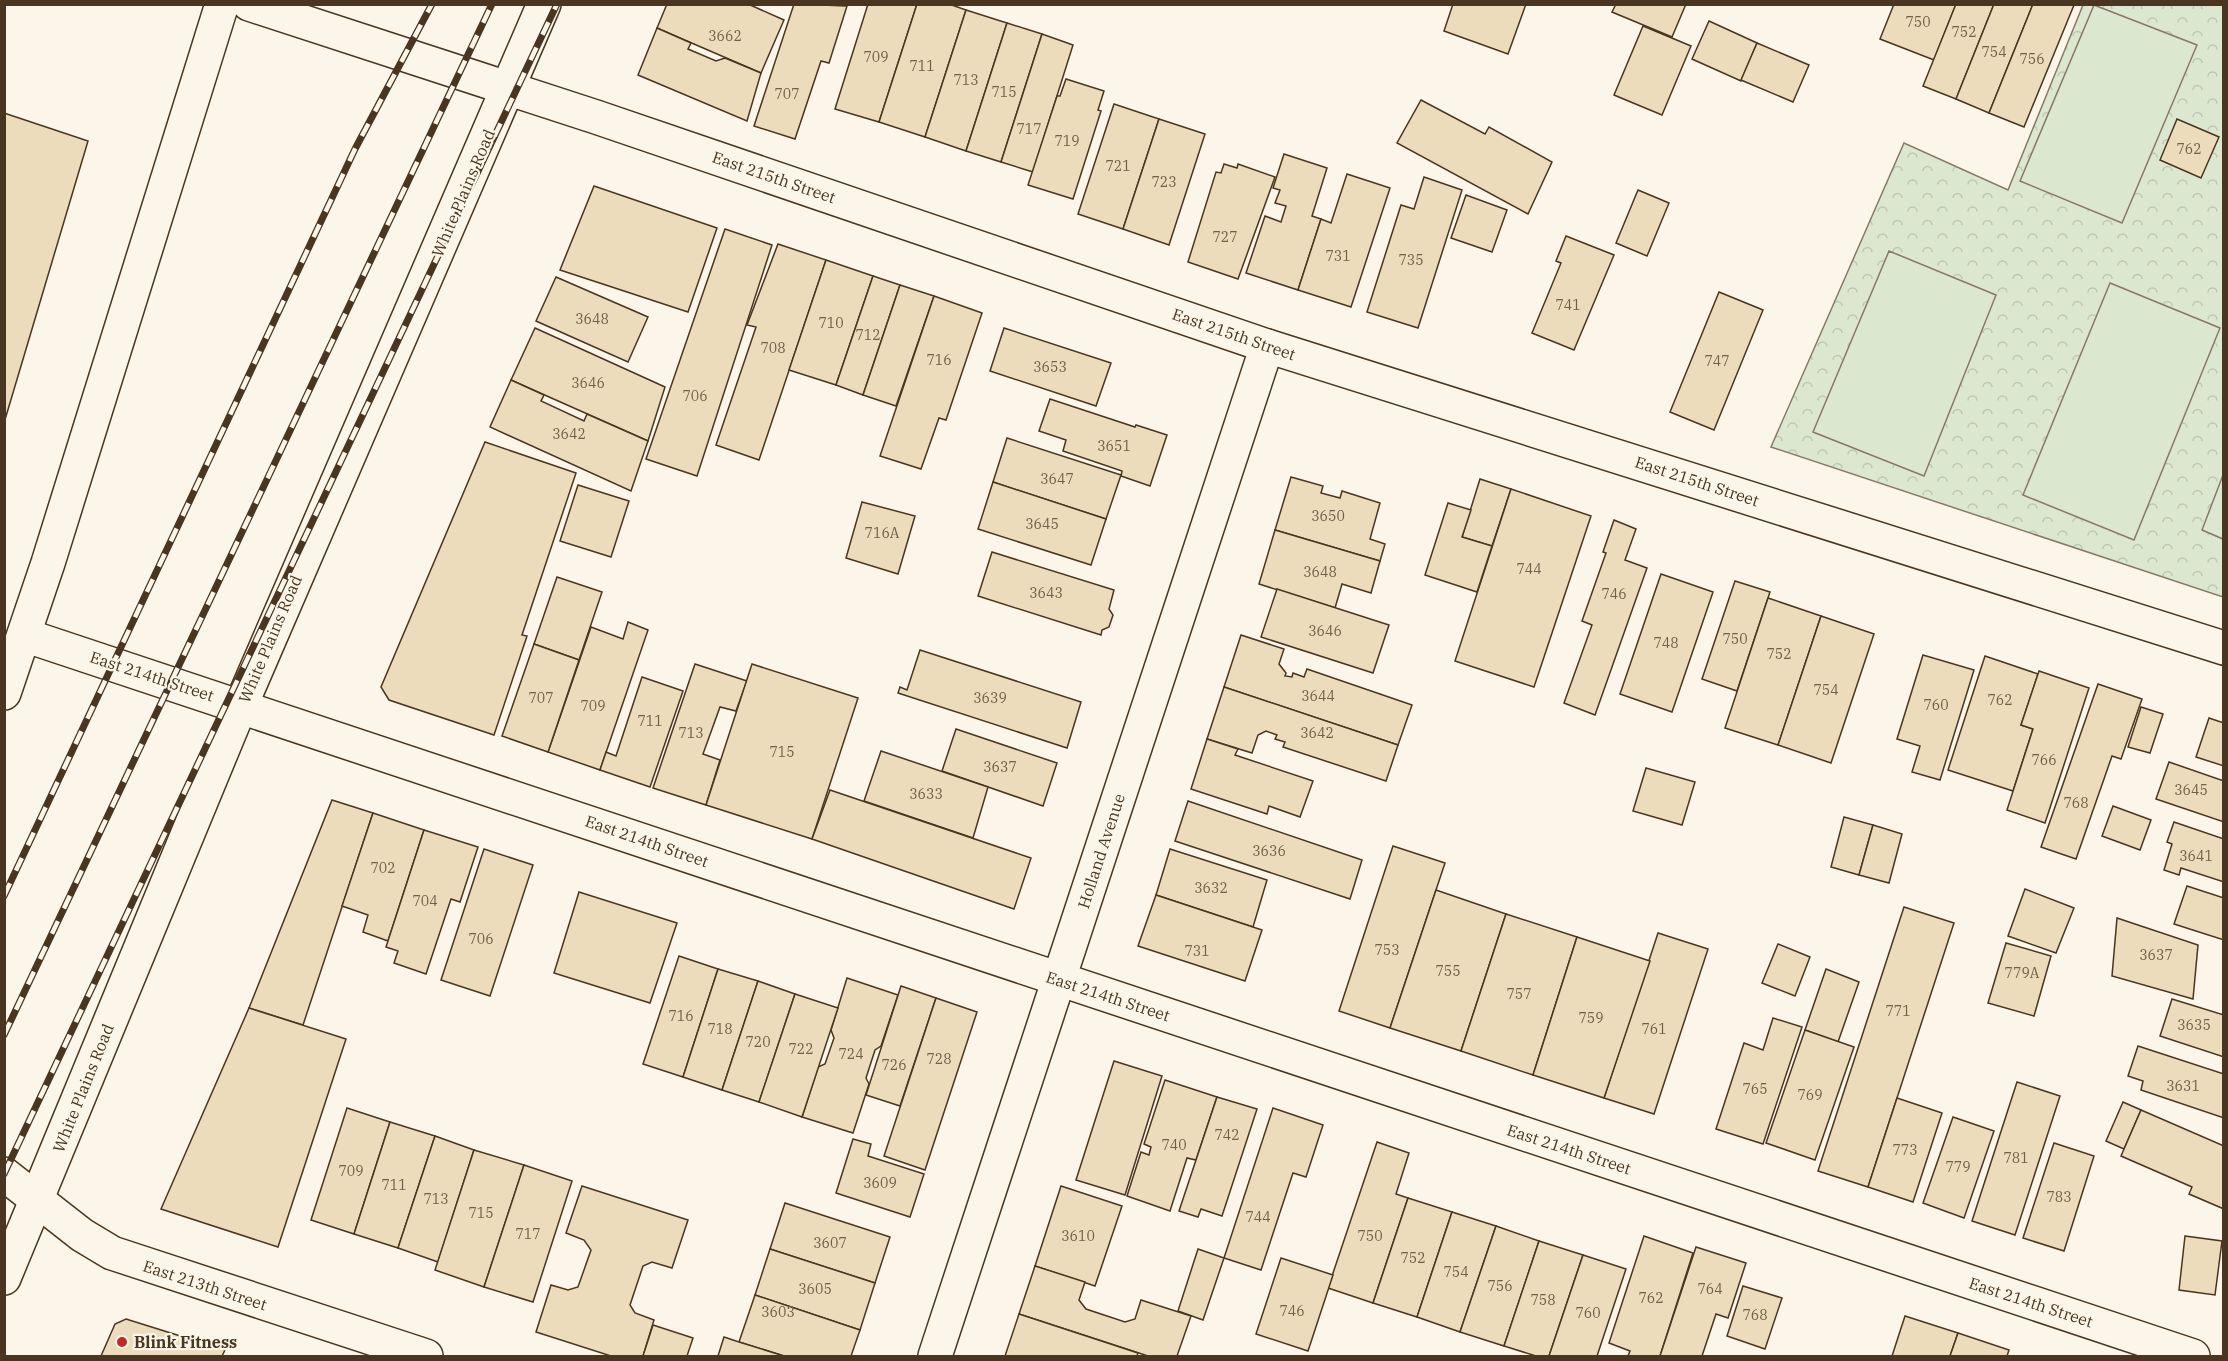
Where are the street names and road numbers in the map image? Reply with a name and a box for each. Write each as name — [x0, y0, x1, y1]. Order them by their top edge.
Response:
street label: White Plains Road — [427, 126, 499, 260]
street label: East 215th Street — [710, 147, 839, 208]
street label: East 215th Street — [1170, 304, 1299, 365]
street label: East 215th Street — [1632, 452, 1762, 511]
street label: White Plains Road — [234, 572, 306, 706]
street label: East 214th Street — [87, 647, 217, 706]
street label: Holland Avenue — [1073, 791, 1129, 911]
street label: East 214th Street — [583, 811, 712, 872]
street label: East 214th Street — [1043, 967, 1173, 1026]
street label: White Plains Road — [48, 1021, 118, 1155]
street label: East 214th Street — [1504, 1120, 1634, 1179]
street label: East 213th Street — [140, 1256, 270, 1315]
street label: East 214th Street — [1966, 1273, 2096, 1332]

